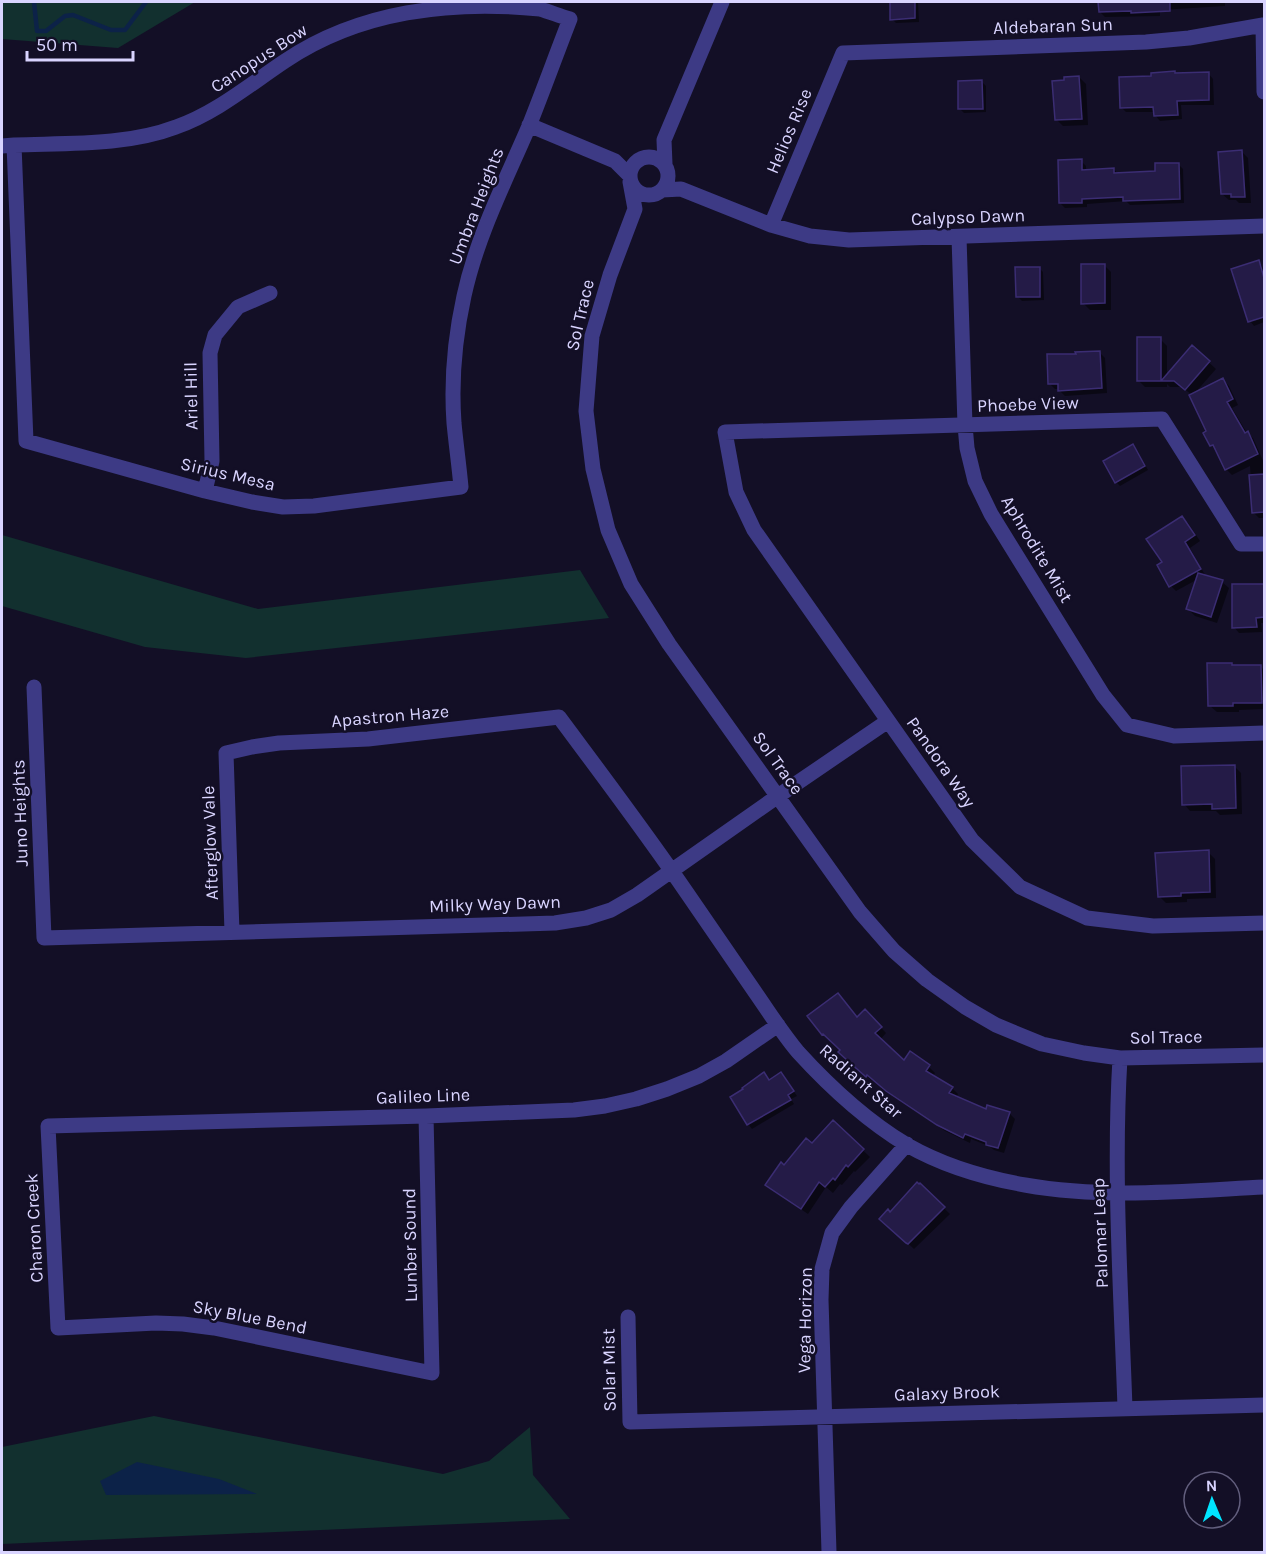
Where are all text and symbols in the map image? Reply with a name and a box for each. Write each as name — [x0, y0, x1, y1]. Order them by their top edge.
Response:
street label: Aldebaran Sun — [993, 13, 1113, 39]
street label: Canopus Bow — [207, 19, 311, 97]
scale bar — [27, 24, 134, 62]
text: 50 m — [36, 34, 78, 56]
street label: Helios Rise — [761, 85, 817, 177]
street label: Umbra Heights — [444, 144, 508, 268]
street label: Calypso Dawn — [911, 204, 1025, 230]
street label: Sol Trace — [561, 277, 599, 353]
street label: Ariel Hill — [179, 362, 203, 430]
street label: Phoebe View — [977, 391, 1079, 417]
street label: Sirius Mesa — [178, 452, 278, 496]
street label: Aphrodite Mist — [996, 491, 1078, 607]
street label: Apastron Haze — [330, 700, 450, 732]
street label: Pandora Way — [902, 712, 981, 812]
street label: Sol Trace — [748, 727, 808, 799]
street label: Juno Heights — [7, 759, 33, 867]
street label: Afterglow Vale — [197, 785, 223, 901]
street label: Milky Way Dawn — [429, 891, 561, 917]
street label: Sol Trace — [1129, 1025, 1203, 1049]
street label: Radiant Star — [815, 1039, 907, 1123]
street label: Galileo Line — [376, 1083, 470, 1109]
street label: Charon Creek — [20, 1173, 48, 1283]
street label: Palomar Leap — [1087, 1177, 1113, 1289]
street label: Lunber Sound — [398, 1188, 422, 1302]
street label: Vega Horizon — [793, 1267, 817, 1373]
street label: Sky Blue Bend — [191, 1295, 309, 1339]
street label: Solar Mist — [597, 1328, 621, 1412]
street label: Galaxy Brook — [894, 1380, 1000, 1406]
north arrow — [1182, 1470, 1242, 1530]
text: N — [1205, 1476, 1218, 1495]

